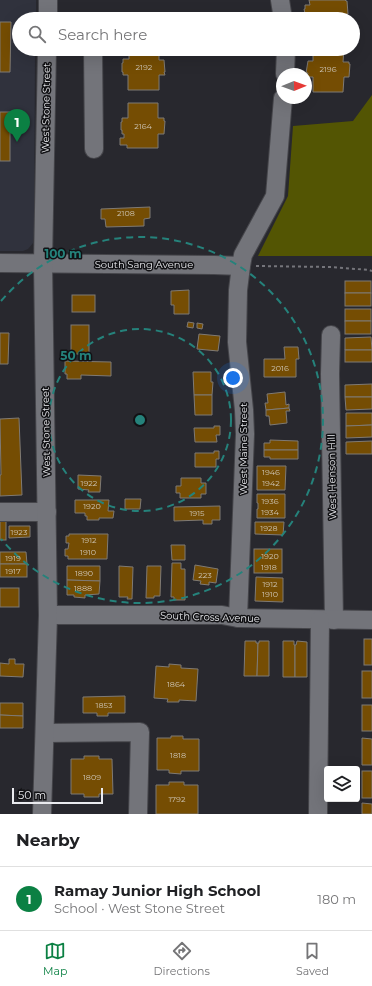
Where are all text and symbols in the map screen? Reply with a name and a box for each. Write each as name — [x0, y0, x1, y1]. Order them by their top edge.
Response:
search box — [12, 12, 360, 56]
icon: search — [26, 23, 48, 45]
text: Search here — [58, 25, 147, 44]
house number: 2192 — [136, 62, 153, 72]
street label: West Stone Street — [39, 63, 53, 153]
house number: 2196 — [319, 64, 337, 74]
north arrow — [276, 68, 312, 104]
pin: 1 — [4, 109, 30, 142]
house number: 2164 — [134, 121, 153, 131]
house number: 2108 — [117, 208, 135, 218]
text: 100 m — [45, 246, 81, 261]
street label: South Sang Avenue — [95, 258, 193, 271]
text: 50 m — [60, 348, 92, 363]
house number: 2016 — [271, 363, 289, 373]
your location — [223, 368, 243, 388]
street label: West Stone Street — [39, 387, 53, 477]
street label: West Maine Street — [237, 403, 250, 495]
centre of rings — [133, 413, 147, 427]
street label: West Henson Hill — [325, 434, 339, 520]
house number: 1946 — [262, 467, 280, 477]
house number: 1922 — [81, 478, 98, 488]
house number: 1942 — [262, 478, 280, 488]
house number: 1936 — [261, 496, 279, 506]
house number: 1920 — [83, 501, 101, 511]
house number: 1934 — [261, 507, 279, 517]
house number: 1915 — [189, 508, 205, 518]
house number: 1928 — [260, 523, 278, 533]
house number: 1923 — [11, 527, 28, 537]
house number: 1912 — [81, 535, 97, 545]
house number: 1910 — [80, 547, 96, 557]
house number: 1920 — [261, 551, 279, 561]
house number: 1919 — [5, 553, 21, 563]
house number: 1918 — [261, 562, 277, 572]
house number: 1917 — [5, 566, 21, 576]
house number: 1890 — [75, 568, 93, 578]
house number: 223 — [198, 570, 212, 580]
house number: 1912 — [262, 579, 278, 589]
house number: 1888 — [74, 583, 92, 593]
house number: 1910 — [262, 589, 278, 599]
street label: South Cross Avenue — [160, 609, 260, 625]
house number: 1864 — [167, 679, 186, 689]
house number: 1853 — [96, 700, 113, 710]
house number: 1818 — [170, 750, 186, 760]
map controls — [324, 766, 360, 802]
button: layers — [324, 766, 360, 802]
house number: 1809 — [83, 772, 101, 782]
scale bar — [12, 786, 103, 805]
text: 50 m — [18, 788, 46, 802]
house number: 1792 — [168, 794, 186, 804]
text: Nearby — [16, 830, 80, 850]
text: Ramay Junior High School — [54, 881, 261, 900]
text: 1 — [26, 891, 32, 907]
text: 180 m — [317, 891, 356, 907]
text: School · West Stone Street — [54, 900, 225, 916]
tab: Map — [43, 940, 67, 978]
tab: Directions — [154, 940, 210, 978]
tab: Saved — [296, 940, 329, 978]

